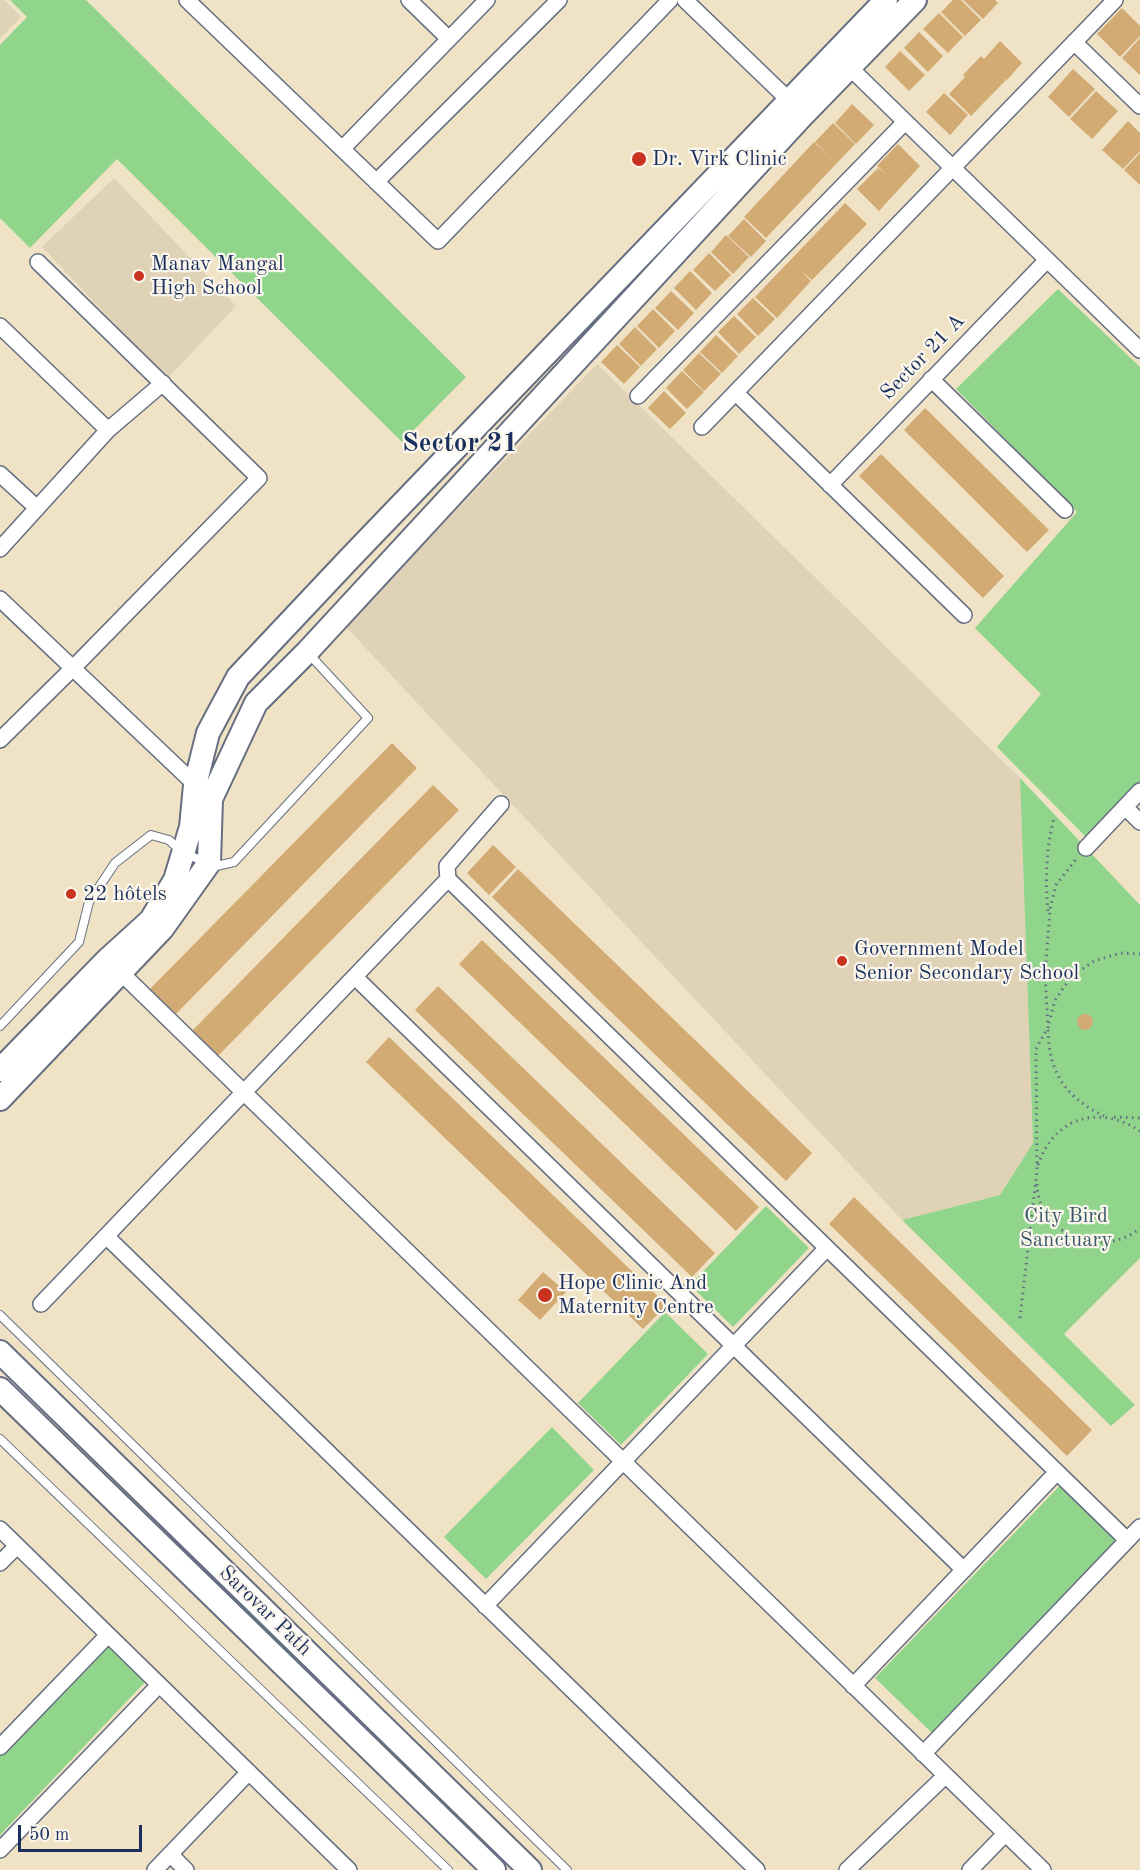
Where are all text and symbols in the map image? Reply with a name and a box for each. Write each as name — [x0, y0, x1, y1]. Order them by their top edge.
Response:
place label: Dr. Virk Clinic — [652, 146, 787, 172]
marker: Dr. Virk Clinic — [630, 150, 648, 168]
place label: Manav Mangal High School — [151, 251, 284, 301]
marker: Manav Mangal High School — [132, 269, 146, 283]
street label: Sector 21 A — [876, 309, 970, 405]
district label: Sector 21 — [402, 428, 518, 460]
place label: 22 hôtels — [83, 881, 167, 907]
marker: 22 hôtels — [64, 887, 78, 901]
place label: Government Model Senior Secondary School — [854, 936, 1079, 986]
marker: Government Model Senior Secondary School — [835, 954, 849, 968]
park label: City Bird Sanctuary — [1020, 1203, 1112, 1253]
place label: Hope Clinic And Maternity Centre — [558, 1270, 714, 1320]
marker: Hope Clinic And Maternity Centre — [536, 1286, 554, 1304]
street label: Sarovar Path — [213, 1560, 317, 1662]
scale bar — [21, 1813, 146, 1851]
text: 50 m — [29, 1826, 69, 1844]

